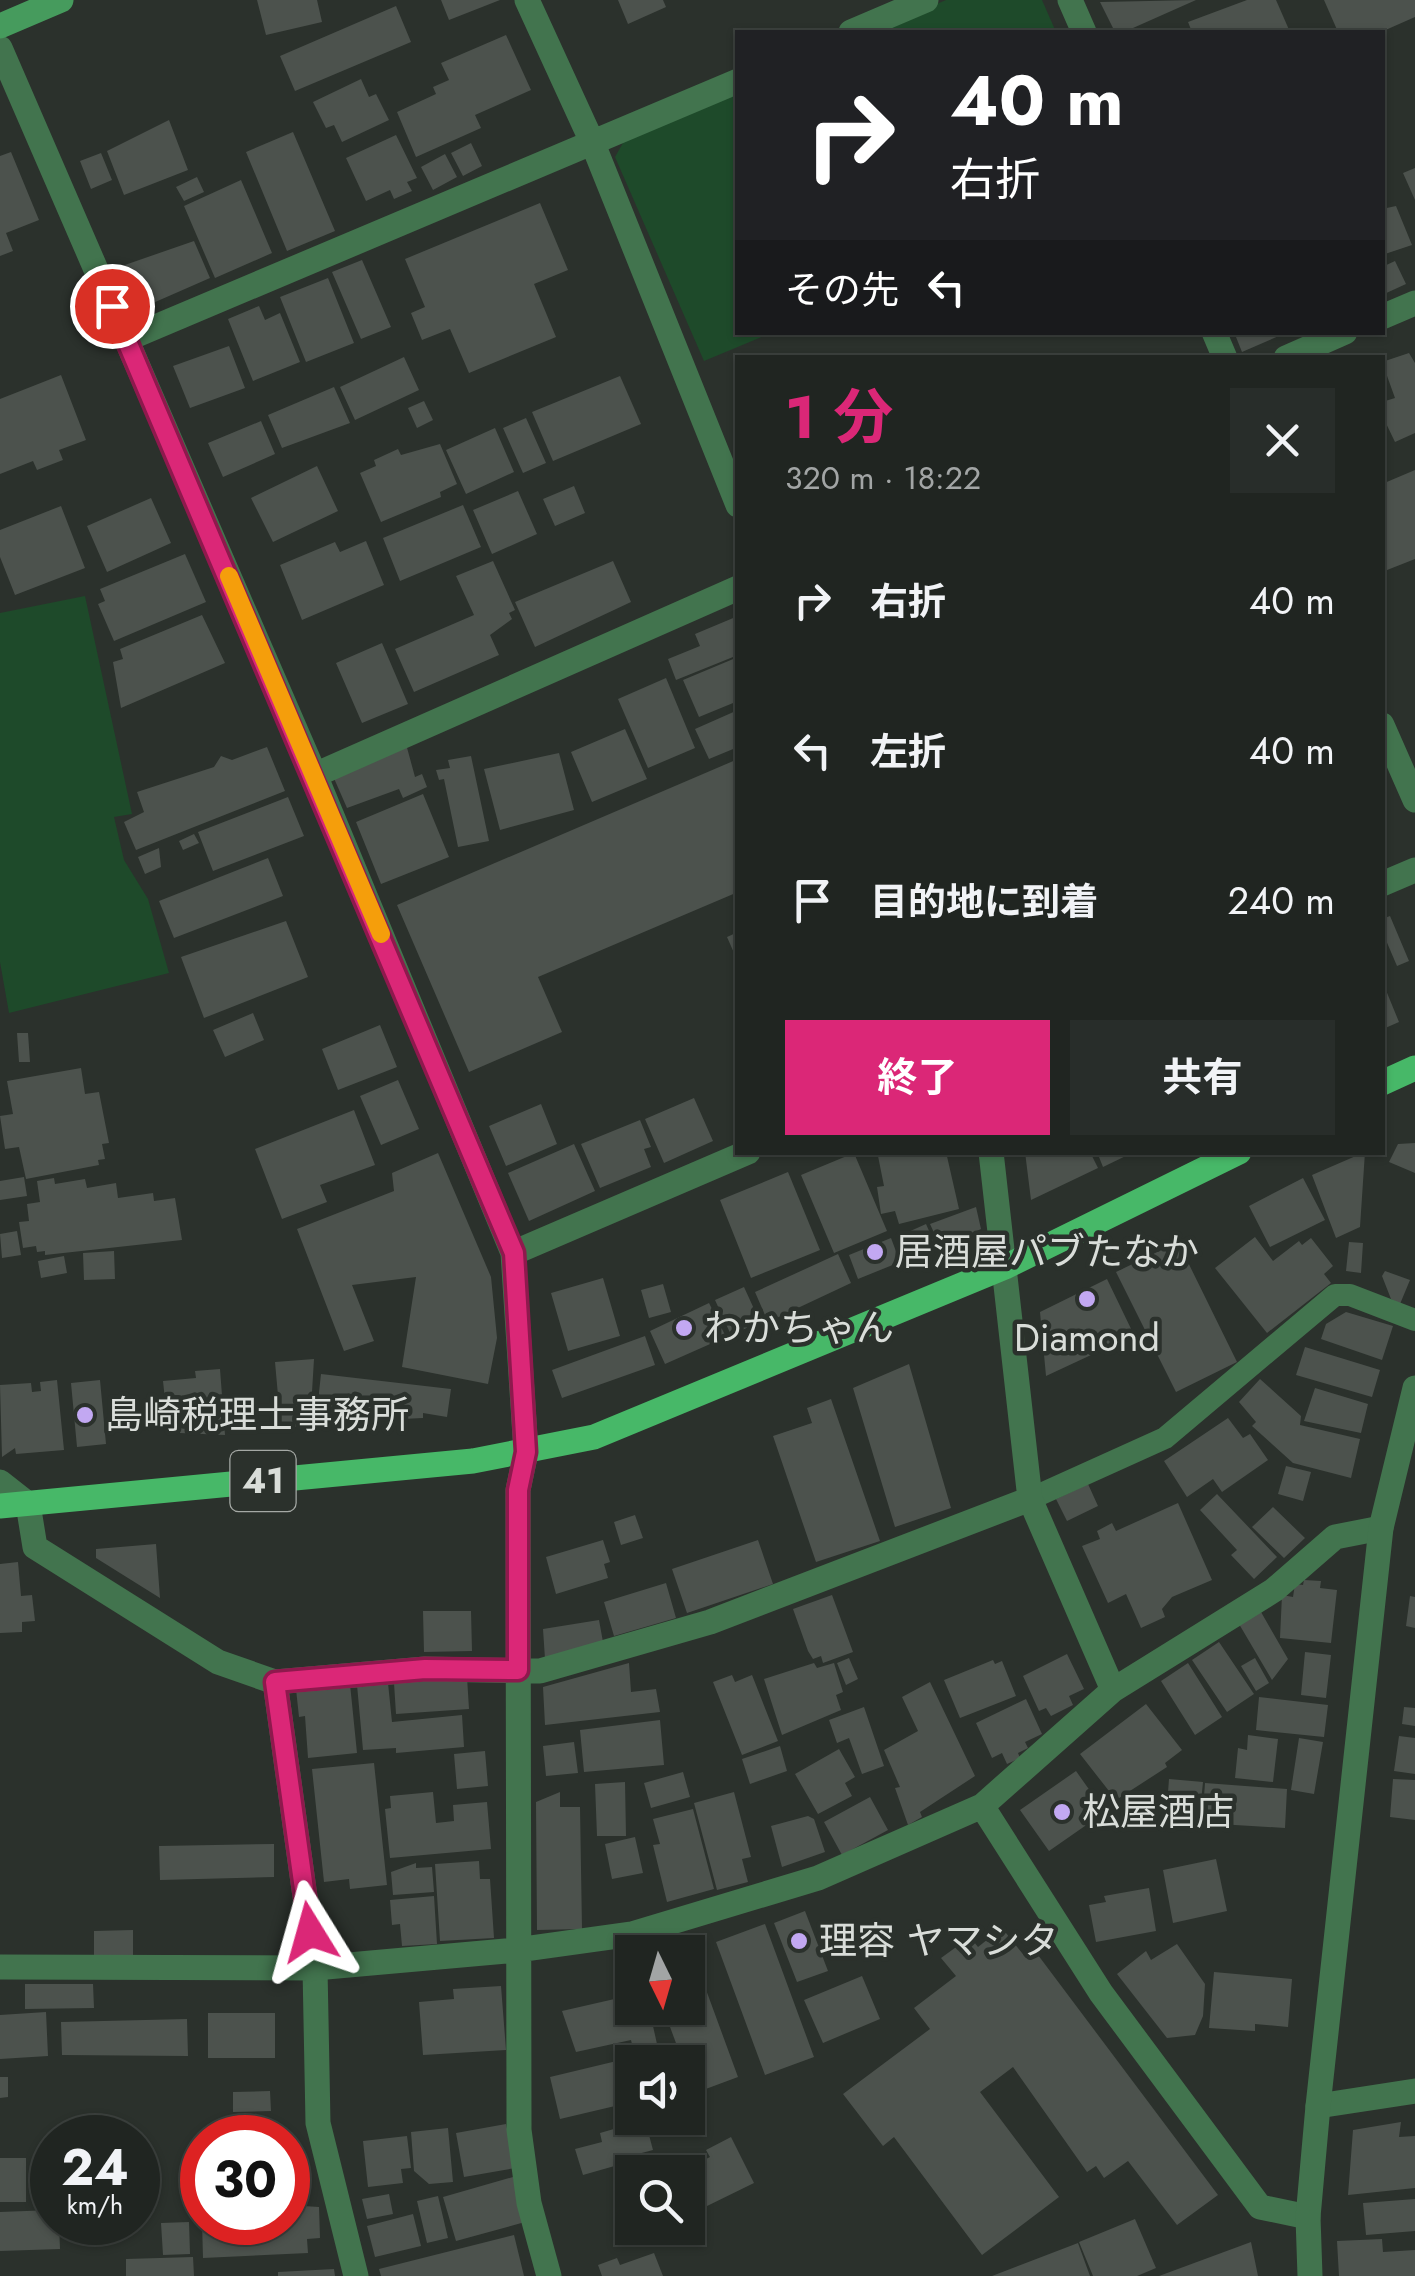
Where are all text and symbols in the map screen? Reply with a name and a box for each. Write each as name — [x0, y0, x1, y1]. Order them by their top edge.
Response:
text: 40 m — [950, 50, 1124, 151]
icon: right — [785, 70, 915, 200]
text: 右折 — [950, 147, 1040, 212]
icon: left — [919, 260, 974, 315]
text: その先 — [785, 262, 899, 317]
pin — [70, 264, 155, 349]
icon: arrive — [85, 279, 140, 334]
text: 1 分 — [785, 374, 894, 461]
button: close — [1230, 388, 1335, 493]
text: 320 m · 18:22 — [785, 455, 981, 501]
icon: right — [785, 573, 840, 628]
text: 40 m — [1249, 573, 1335, 628]
text: 右折 — [870, 574, 946, 629]
icon: left — [785, 723, 840, 778]
text: 40 m — [1249, 723, 1335, 778]
text: 左折 — [870, 724, 946, 779]
icon: arrive — [785, 873, 840, 928]
text: 240 m — [1227, 873, 1335, 928]
text: 目的地に到着 — [870, 874, 1098, 929]
button: 終了 — [785, 1020, 1050, 1135]
button: 共有 — [1070, 1020, 1335, 1135]
place label: 居酒屋パブたなか — [895, 1224, 1199, 1279]
marker: 居酒屋パブたなか — [864, 1241, 886, 1263]
marker: Diamond — [1076, 1288, 1098, 1310]
place label: わかちゃん — [704, 1300, 894, 1355]
place label: Diamond — [1014, 1310, 1160, 1365]
marker: わかちゃん — [673, 1317, 695, 1339]
place label: 島崎税理士事務所 — [105, 1387, 409, 1442]
marker: 島崎税理士事務所 — [74, 1404, 96, 1426]
road number: 41 — [230, 1451, 296, 1511]
place label: 松屋酒店 — [1082, 1784, 1234, 1839]
marker: 松屋酒店 — [1051, 1801, 1073, 1823]
position arrow — [258, 1880, 362, 1984]
place label: 理容 ヤマシタ — [819, 1913, 1058, 1968]
marker: 理容 ヤマシタ — [788, 1930, 810, 1952]
north arrow — [615, 1935, 705, 2025]
map controls — [615, 1935, 705, 2245]
button: sound — [615, 2045, 705, 2135]
speed limit sign: 30 — [180, 2115, 310, 2245]
text: 24 — [61, 2131, 129, 2204]
button: search — [615, 2155, 705, 2245]
text: km/h — [67, 2187, 123, 2223]

